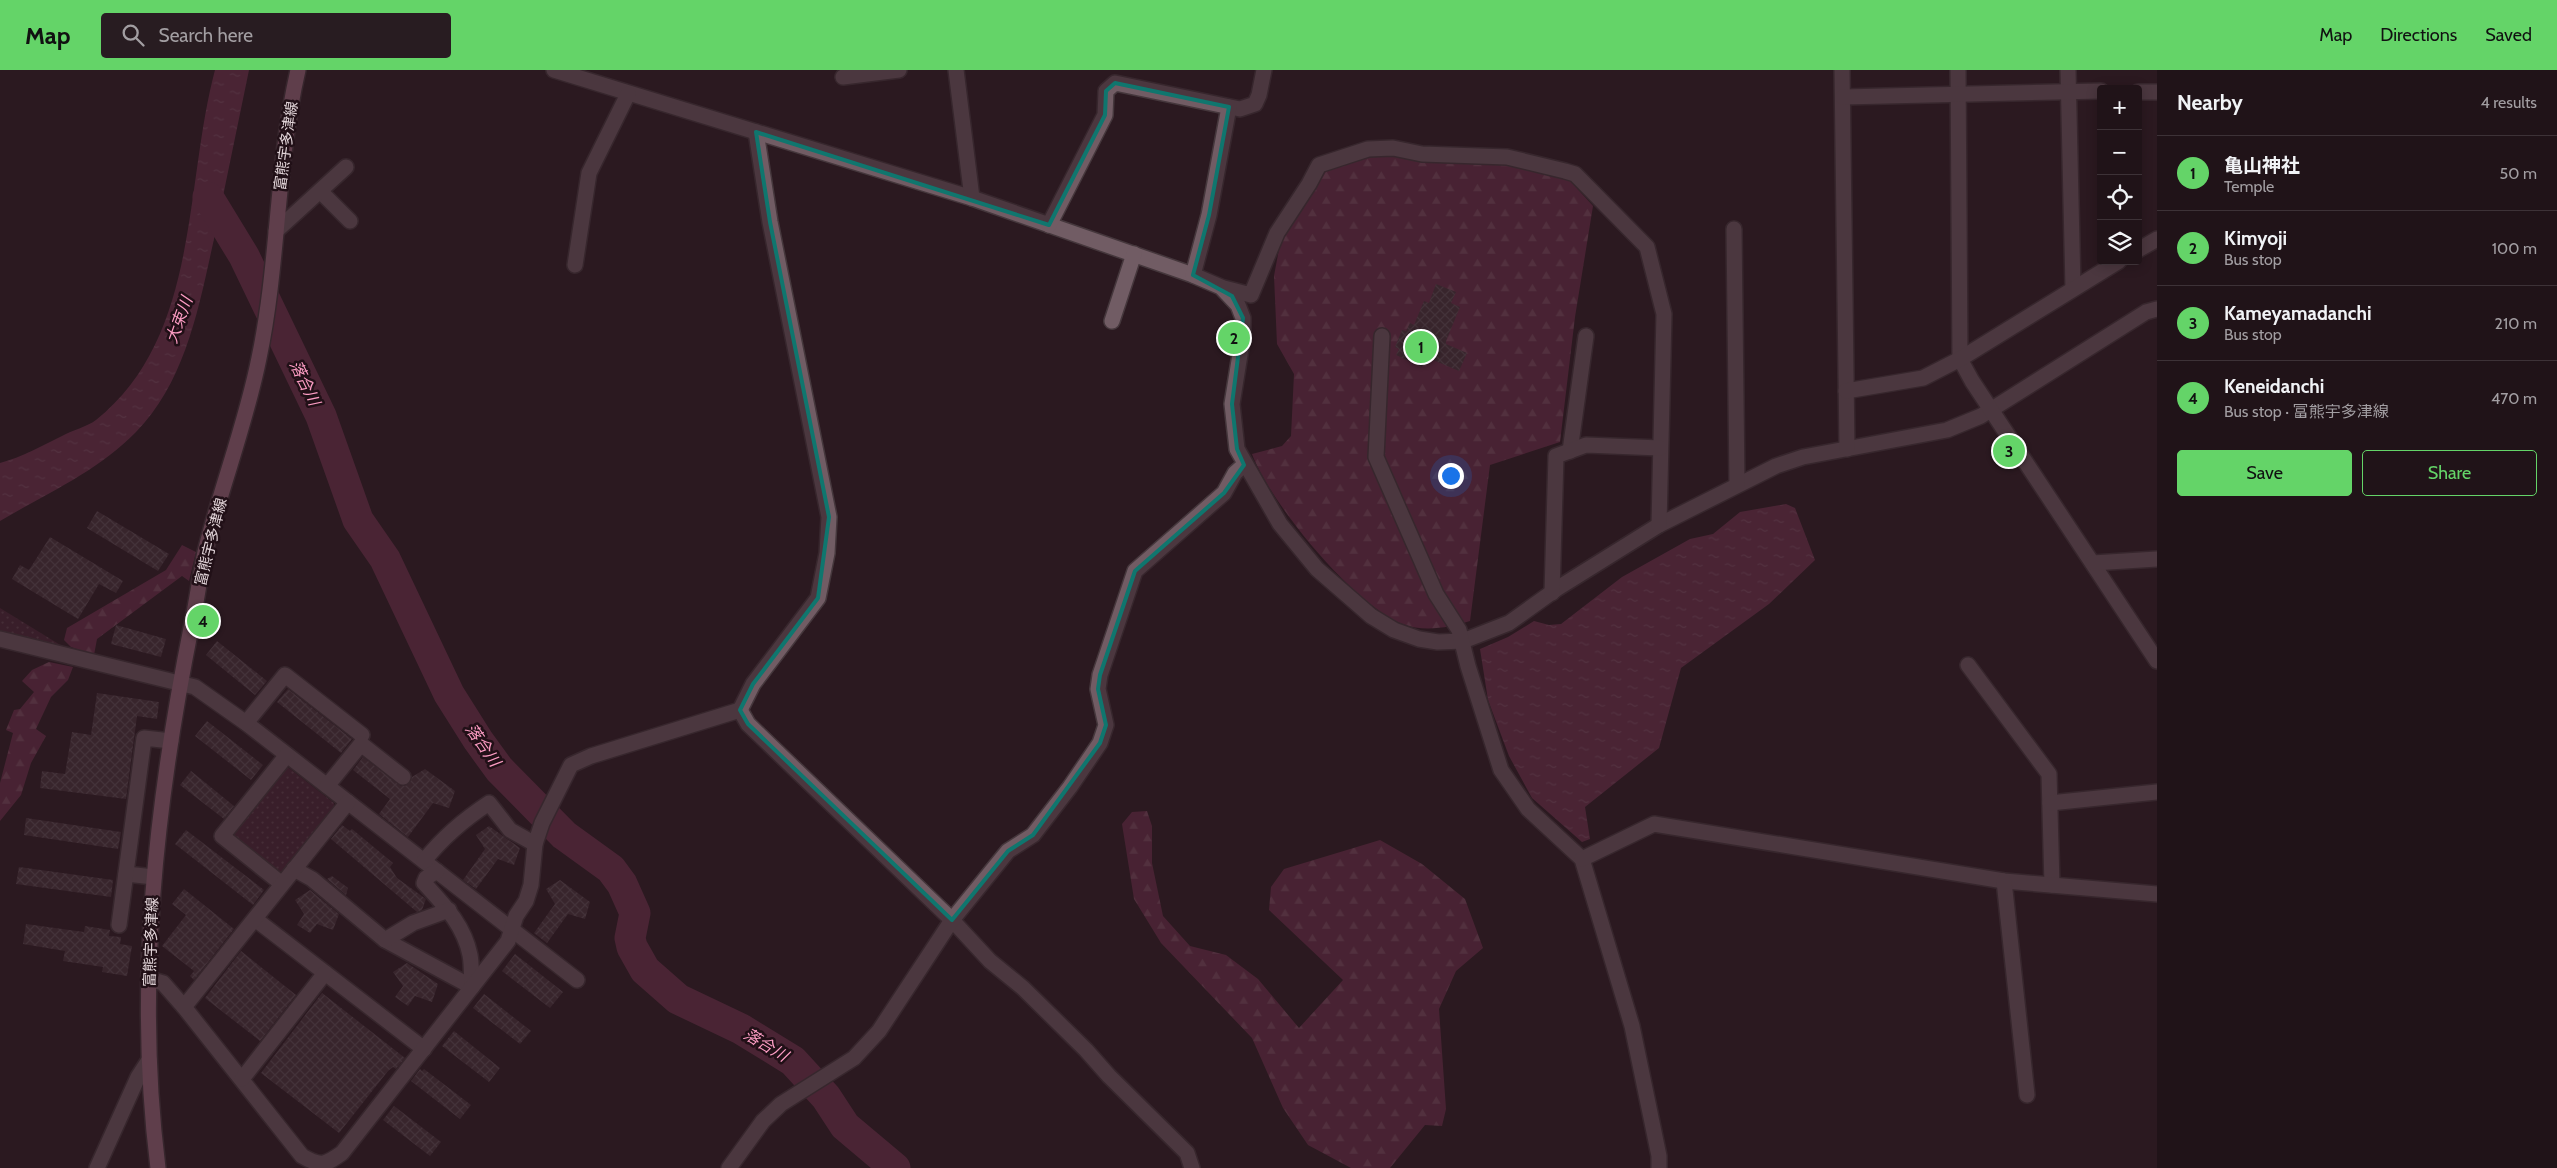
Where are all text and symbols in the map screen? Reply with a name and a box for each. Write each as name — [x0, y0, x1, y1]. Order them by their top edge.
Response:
search box — [101, 13, 451, 58]
text: Map — [25, 21, 71, 50]
icon: search — [119, 21, 147, 49]
text: Search here — [159, 24, 253, 47]
text: Map — [2319, 24, 2352, 46]
text: Directions — [2380, 24, 2457, 46]
text: Saved — [2485, 24, 2532, 46]
map controls — [2097, 85, 2142, 265]
button: + — [2097, 85, 2142, 130]
text: Nearby — [2177, 90, 2243, 115]
text: 4 results — [2480, 93, 2537, 112]
street label: 富熊宇多津線 — [271, 100, 301, 192]
button: − — [2097, 130, 2142, 175]
text: 亀山神社 — [2224, 154, 2300, 177]
text: 1 — [2190, 164, 2196, 183]
text: 50 m — [2500, 164, 2537, 183]
button: locate — [2097, 175, 2142, 220]
text: Temple — [2224, 177, 2274, 196]
button: layers — [2097, 220, 2142, 265]
text: Kimyoji — [2224, 227, 2287, 250]
text: 2 — [2189, 239, 2197, 258]
text: 100 m — [2492, 239, 2537, 258]
text: Bus stop — [2224, 250, 2282, 269]
water label: 大束川 — [162, 292, 197, 346]
text: Kameyamadanchi — [2224, 302, 2371, 325]
text: 3 — [2189, 314, 2197, 333]
text: 210 m — [2495, 314, 2537, 333]
pin: 2 — [1218, 319, 1250, 357]
text: Bus stop — [2224, 325, 2282, 344]
pin: 1 — [1405, 328, 1437, 366]
water label: 落合川 — [286, 357, 325, 411]
text: Keneidanchi — [2224, 375, 2324, 398]
text: 4 — [2188, 389, 2198, 408]
text: 470 m — [2491, 389, 2537, 408]
text: Bus stop · 富熊宇多津線 — [2224, 402, 2389, 421]
pin: 3 — [1993, 432, 2025, 470]
button: Save — [2177, 450, 2352, 496]
button: Share — [2362, 450, 2537, 496]
your location — [1438, 463, 1464, 489]
street label: 富熊宇多津線 — [191, 496, 231, 588]
pin: 4 — [187, 602, 219, 640]
water label: 落合川 — [461, 720, 506, 772]
street label: 富熊宇多津線 — [140, 897, 162, 987]
water label: 落合川 — [741, 1024, 793, 1067]

